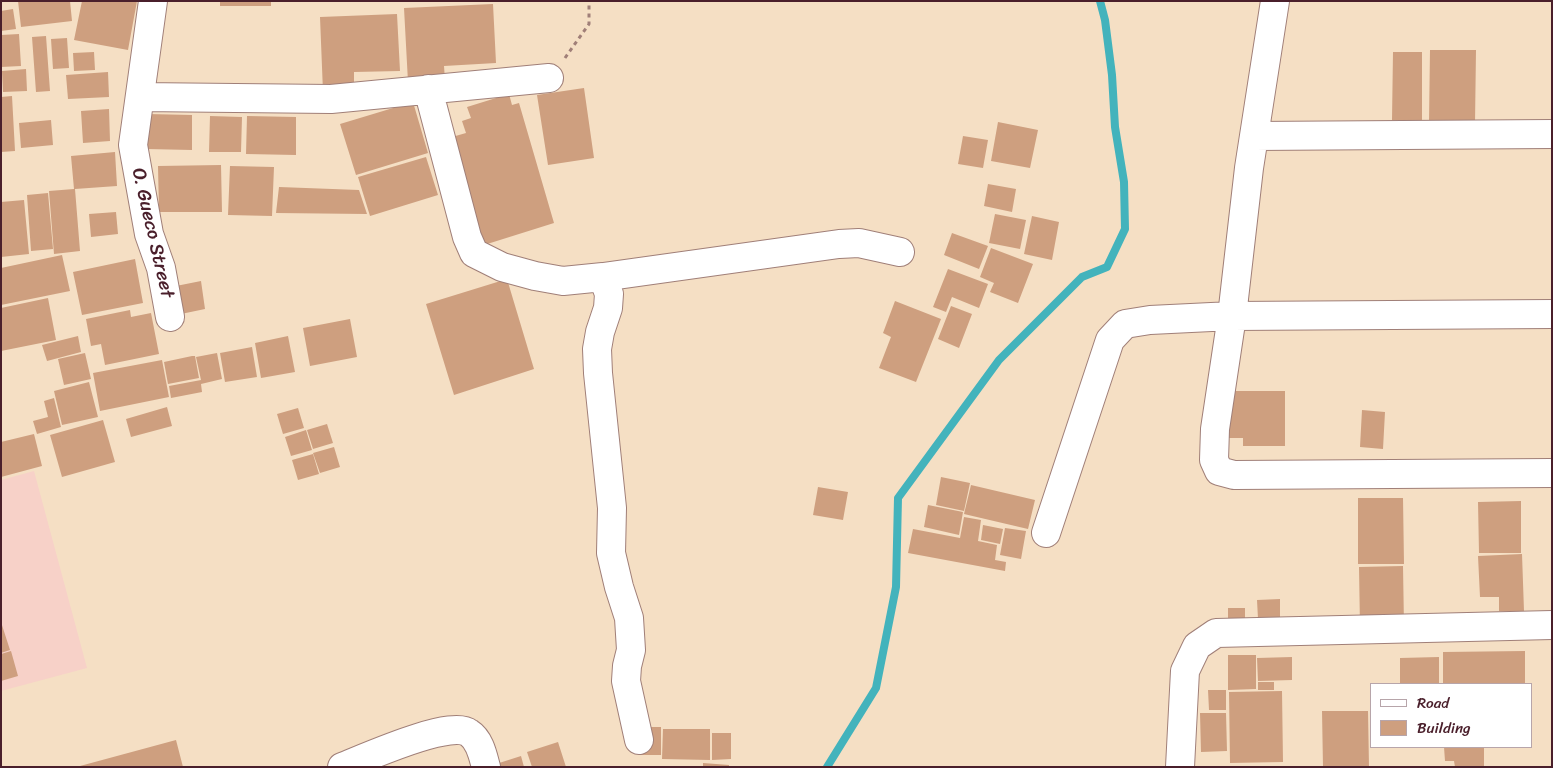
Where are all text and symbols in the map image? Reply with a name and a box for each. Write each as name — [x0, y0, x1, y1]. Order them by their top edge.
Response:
street label: O. Gueco Street — [126, 166, 178, 300]
legend — [1370, 683, 1533, 748]
text: Road — [1417, 690, 1449, 716]
text: Building — [1417, 715, 1471, 741]

